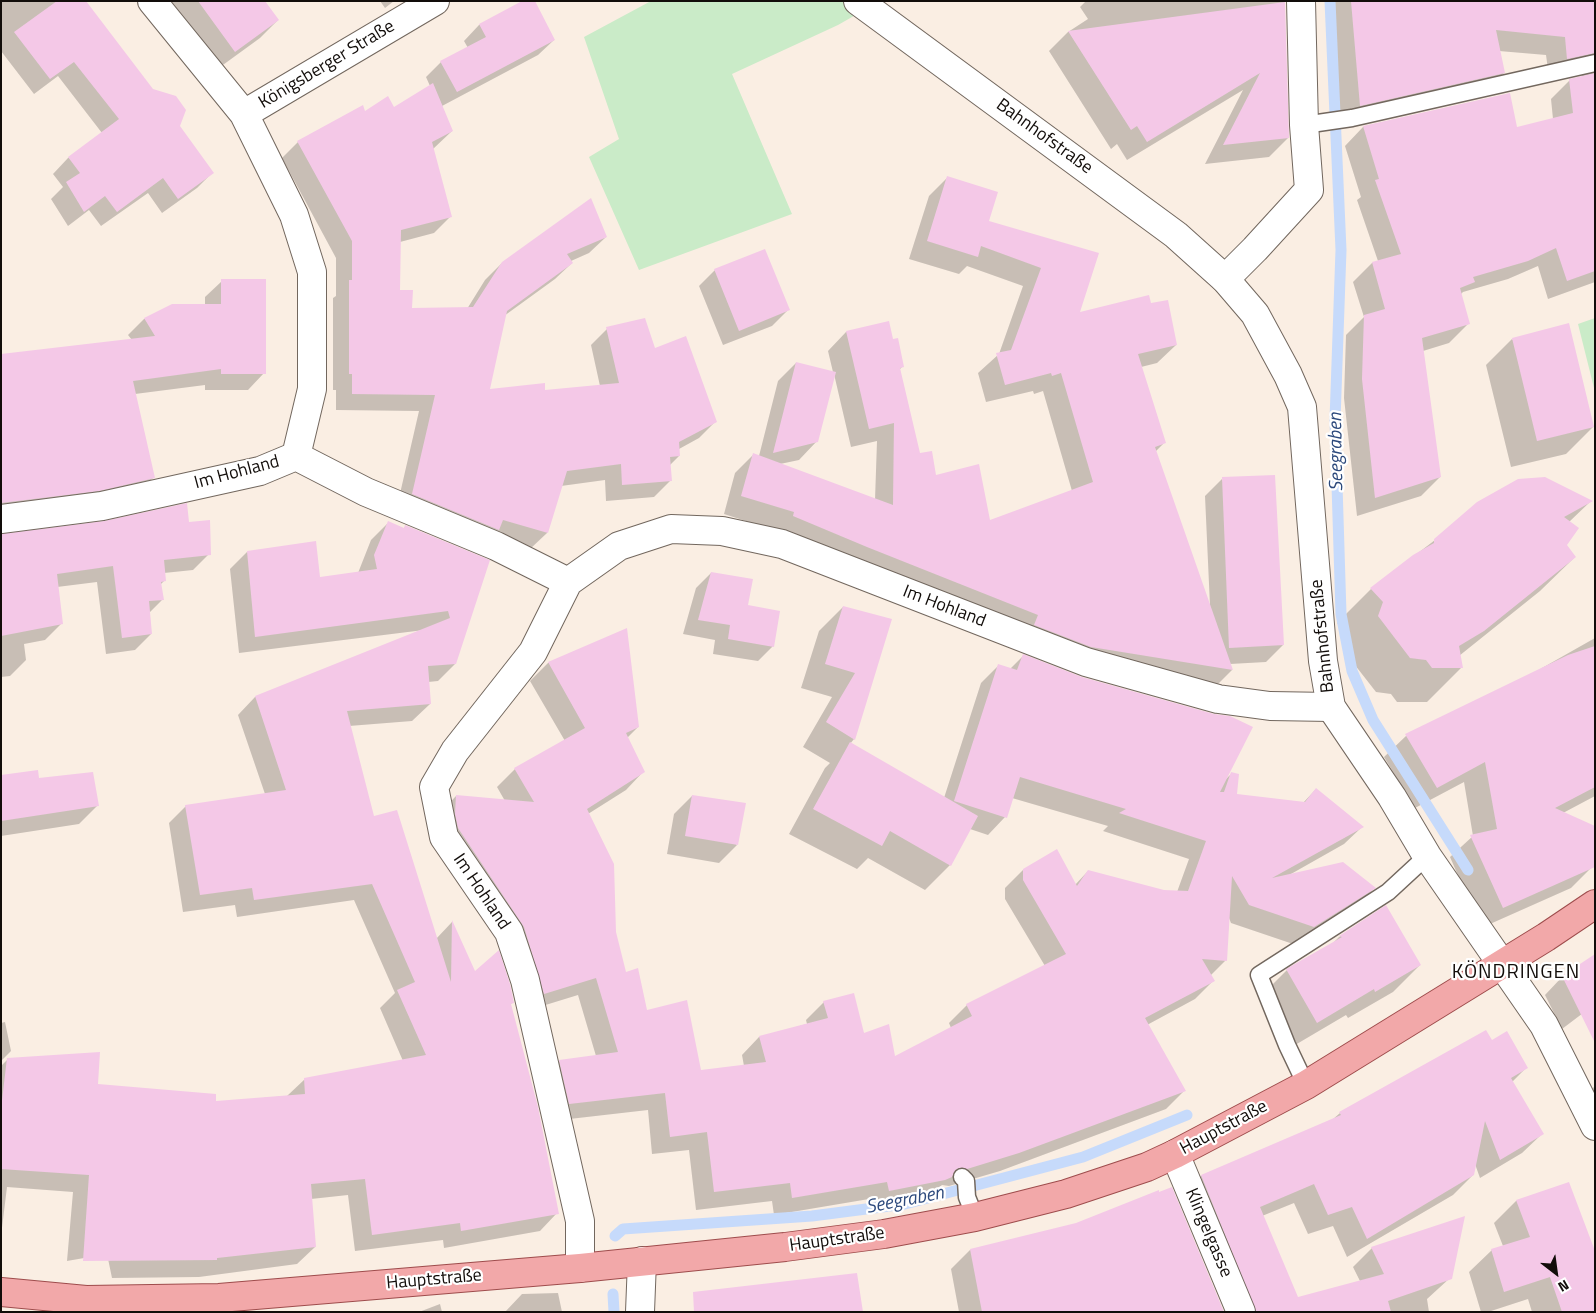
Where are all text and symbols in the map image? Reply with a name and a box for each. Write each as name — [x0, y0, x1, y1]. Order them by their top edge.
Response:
street label: Königsberger Straße — [255, 16, 399, 114]
street label: Bahnhofstraße — [992, 95, 1096, 179]
water label: Seegraben — [1325, 412, 1349, 492]
street label: Im Hohland — [192, 451, 282, 495]
street label: Bahnhofstraße — [1306, 578, 1340, 694]
street label: Im Hohland — [900, 581, 988, 633]
street label: Im Hohland — [448, 850, 514, 934]
district label: KÖNDRINGEN — [1451, 961, 1581, 985]
street label: Hauptstraße — [1177, 1096, 1271, 1160]
water label: Seegraben — [864, 1182, 946, 1220]
street label: Klingelgasse — [1180, 1185, 1236, 1281]
street label: Hauptstraße — [788, 1223, 886, 1257]
north arrow — [1531, 1248, 1581, 1298]
street label: Hauptstraße — [385, 1265, 483, 1295]
text: N — [1554, 1275, 1573, 1298]

